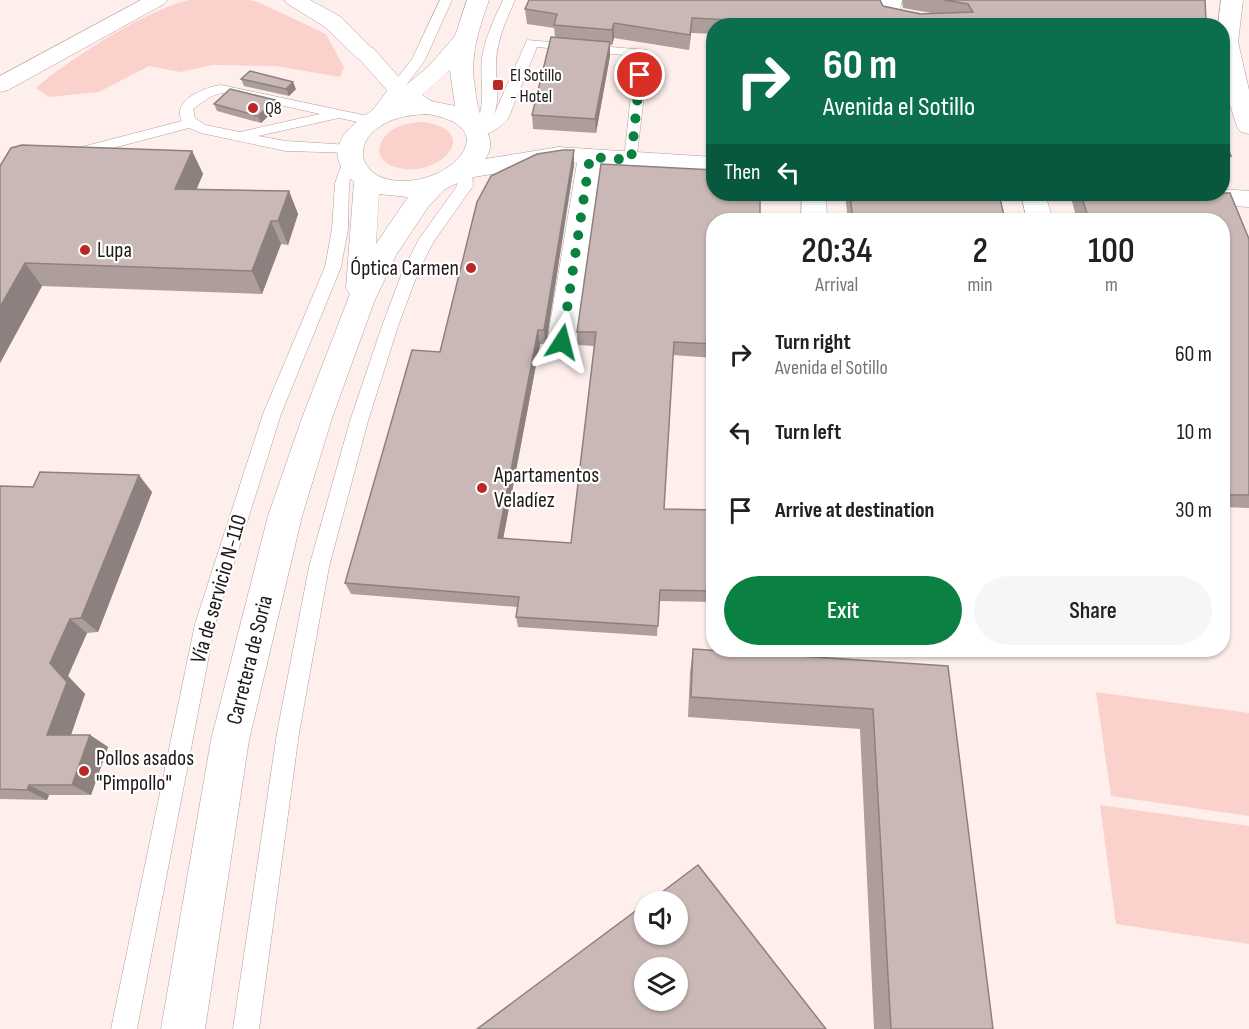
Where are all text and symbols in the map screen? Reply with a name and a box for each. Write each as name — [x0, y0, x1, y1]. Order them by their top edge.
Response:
text: 60 m — [823, 40, 897, 91]
icon: right — [724, 42, 802, 120]
pin — [614, 49, 665, 100]
icon: arrive — [623, 58, 656, 91]
place label: El Sotillo - Hotel — [510, 65, 562, 107]
marker: El Sotillo - Hotel — [491, 78, 505, 92]
text: Avenida el Sotillo — [823, 91, 975, 123]
place label: Q8 — [265, 98, 282, 119]
marker: Q8 — [246, 101, 260, 115]
icon: left — [772, 156, 805, 189]
text: Then — [724, 159, 760, 186]
text: 20:34 — [801, 230, 872, 273]
text: 2 — [972, 230, 988, 273]
text: 100 — [1088, 230, 1135, 273]
place label: Lupa — [97, 237, 132, 264]
marker: Lupa — [78, 243, 92, 257]
place label: Óptica Carmen — [350, 255, 459, 282]
marker: Óptica Carmen — [464, 261, 478, 275]
text: Arrival — [815, 273, 858, 297]
text: min — [968, 273, 993, 297]
text: m — [1105, 273, 1118, 297]
position arrow — [530, 310, 594, 374]
text: Turn right — [775, 329, 851, 356]
icon: right — [724, 338, 757, 371]
text: 60 m — [1175, 341, 1212, 368]
text: Avenida el Sotillo — [775, 356, 888, 380]
icon: left — [724, 416, 757, 449]
text: Turn left — [775, 419, 841, 446]
text: 10 m — [1177, 419, 1212, 446]
place label: Apartamentos Veladíez — [493, 462, 599, 514]
marker: Apartamentos Veladíez — [475, 481, 489, 495]
icon: arrive — [724, 494, 757, 527]
text: Arrive at destination — [775, 497, 934, 524]
text: 30 m — [1175, 497, 1212, 524]
street label: Vía de servicio N-110 — [185, 512, 253, 666]
button: Exit — [724, 576, 962, 645]
button: Share — [974, 576, 1212, 645]
street label: Carretera de Soria — [221, 593, 279, 727]
place label: Pollos asados "Pimpollo" — [96, 745, 194, 797]
marker: Pollos asados "Pimpollo" — [77, 764, 91, 778]
map controls — [634, 891, 688, 1011]
button: sound — [634, 891, 688, 945]
button: layers — [634, 957, 688, 1011]

